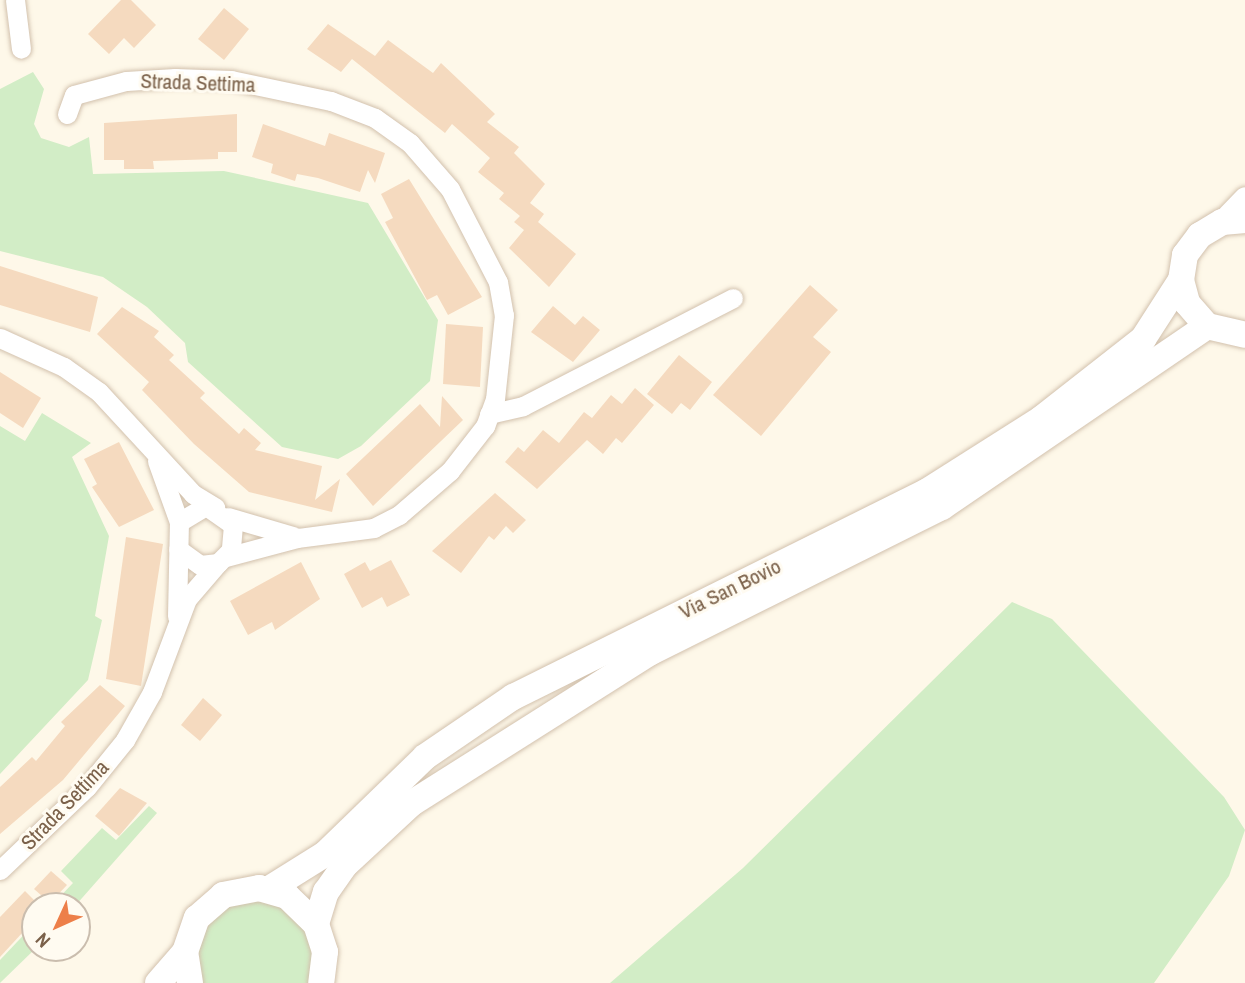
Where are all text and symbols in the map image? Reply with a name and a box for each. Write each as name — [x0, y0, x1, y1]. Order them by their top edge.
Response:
street label: Strada Settima — [140, 68, 256, 98]
street label: Via San Bovio — [675, 554, 785, 624]
street label: Strada Settima — [16, 755, 114, 855]
north arrow — [21, 892, 91, 962]
text: N — [29, 927, 56, 954]

